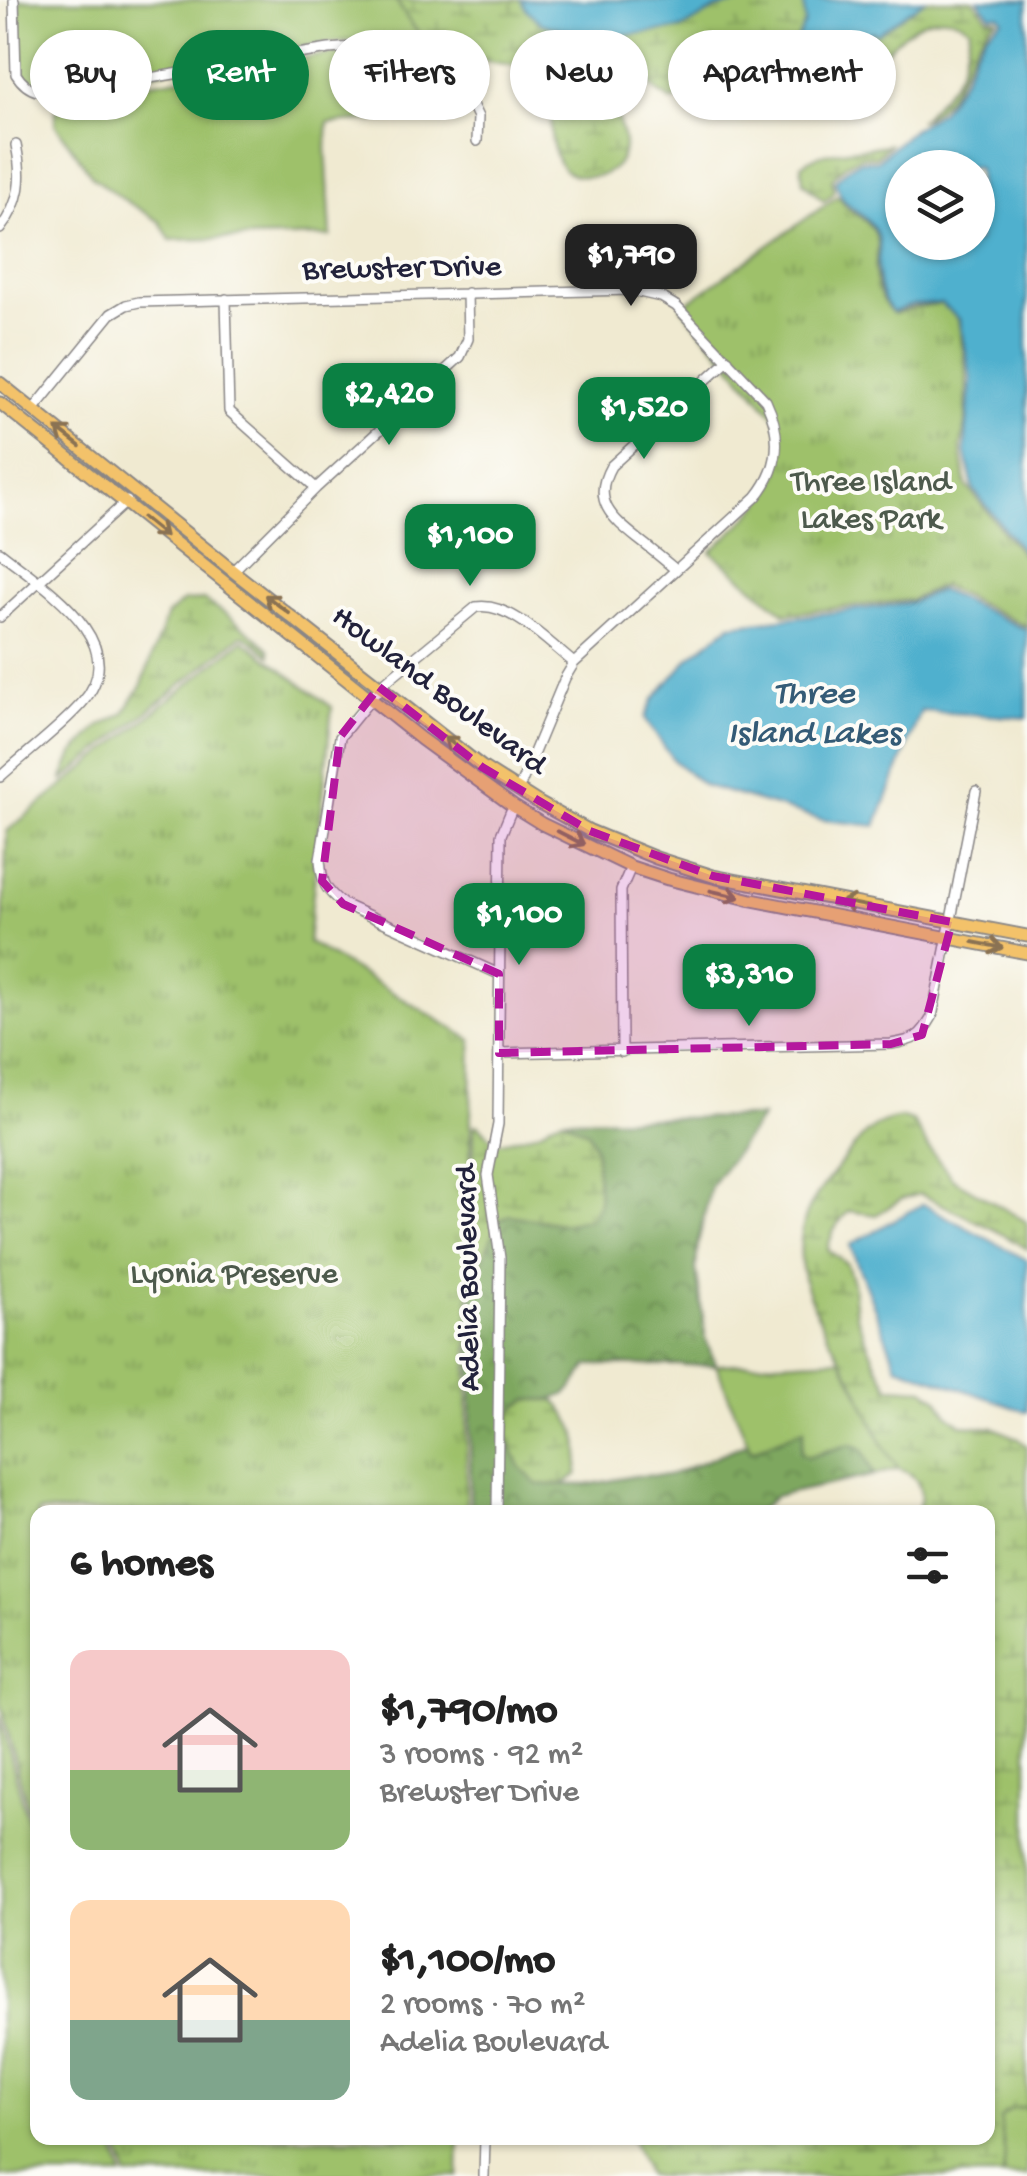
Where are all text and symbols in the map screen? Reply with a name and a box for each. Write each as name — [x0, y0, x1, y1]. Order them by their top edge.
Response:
chip: Buy — [30, 30, 152, 120]
chip: Rent — [172, 30, 309, 120]
chip: Filters — [329, 30, 490, 120]
chip: New — [510, 30, 648, 120]
chip: Apartment — [668, 30, 896, 120]
map controls — [885, 150, 995, 260]
button: layers — [885, 150, 995, 260]
pin: $1,790 — [550, 224, 712, 309]
text: $1,790 — [587, 237, 675, 275]
street label: Brewster Drive — [301, 249, 502, 291]
pin: $2,420 — [308, 363, 470, 448]
text: $2,420 — [344, 376, 434, 414]
pin: $1,520 — [563, 377, 725, 462]
text: $1,520 — [600, 390, 688, 428]
one-way arrow — [55, 427, 82, 448]
park label: Three Island Lakes Park — [789, 465, 953, 540]
pin: $1,100 — [389, 504, 551, 589]
one-way arrow — [140, 516, 167, 537]
text: $1,100 — [427, 517, 513, 555]
one-way arrow — [264, 593, 290, 615]
street label: Howland Boulevard — [323, 599, 555, 787]
water label: Three Island Lakes — [728, 675, 903, 756]
one-way arrow — [443, 736, 470, 757]
one-way arrow — [556, 829, 586, 848]
pin: $1,100 — [438, 883, 600, 968]
one-way arrow — [708, 886, 740, 904]
one-way arrow — [840, 894, 873, 913]
text: $1,100 — [476, 896, 562, 934]
one-way arrow — [971, 936, 1004, 955]
pin: $3,310 — [668, 944, 830, 1029]
text: $3,310 — [705, 957, 793, 995]
street label: Adelia Boulevard — [449, 1162, 491, 1392]
park label: Lyonia Preserve — [130, 1257, 338, 1295]
icon: filters — [900, 1538, 955, 1593]
text: 6 homes — [70, 1541, 213, 1590]
text: $1,790/mo — [380, 1688, 557, 1737]
icon: home — [150, 1690, 270, 1810]
text: 3 rooms · 92 m² — [380, 1737, 583, 1775]
text: Brewster Drive — [380, 1775, 579, 1813]
text: $1,100/mo — [380, 1938, 555, 1987]
icon: home — [150, 1940, 270, 2060]
text: 2 rooms · 70 m² — [380, 1987, 585, 2025]
text: Adelia Boulevard — [380, 2025, 607, 2063]

